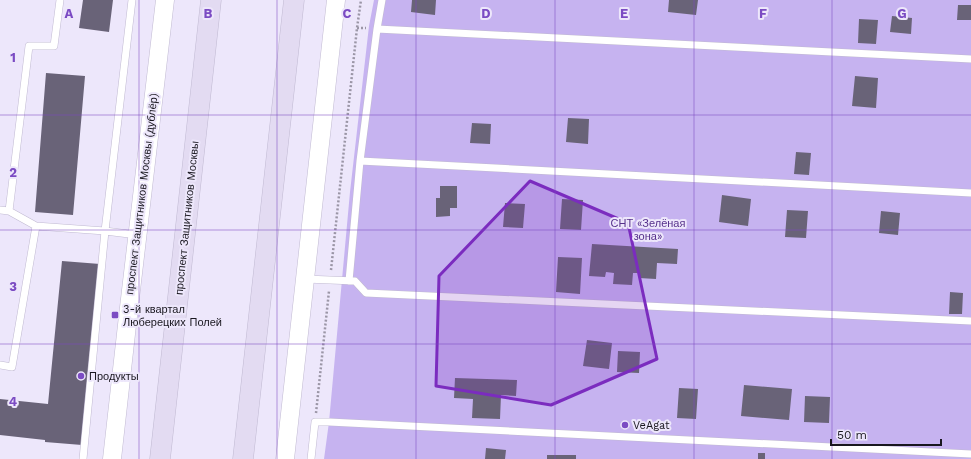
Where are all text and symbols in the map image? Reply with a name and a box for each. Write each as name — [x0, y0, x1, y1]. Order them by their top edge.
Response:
text: A — [65, 6, 74, 21]
text: B — [204, 6, 213, 21]
text: C — [343, 6, 352, 21]
text: D — [481, 6, 491, 21]
text: E — [620, 6, 628, 21]
text: F — [759, 6, 767, 21]
text: G — [897, 6, 907, 21]
text: 1 — [10, 50, 16, 65]
street label: проспект Защитников Москвы (дублёр) — [123, 92, 161, 295]
street label: проспект Защитников Москвы — [172, 140, 202, 296]
text: 2 — [9, 165, 17, 180]
park label: СНТ «Зелёная зона» — [611, 217, 685, 243]
text: 3 — [9, 279, 17, 294]
place label: 3-й квартал Люберецких Полей — [123, 303, 222, 329]
marker: 3-й квартал Люберецких Полей — [110, 310, 120, 320]
place label: Продукты — [89, 370, 139, 383]
marker: Продукты — [76, 371, 86, 381]
text: 4 — [9, 394, 18, 409]
place label: VeAgat — [633, 419, 670, 432]
marker: VeAgat — [620, 420, 630, 430]
scale bar — [831, 421, 941, 447]
text: 50 m — [837, 428, 867, 442]

